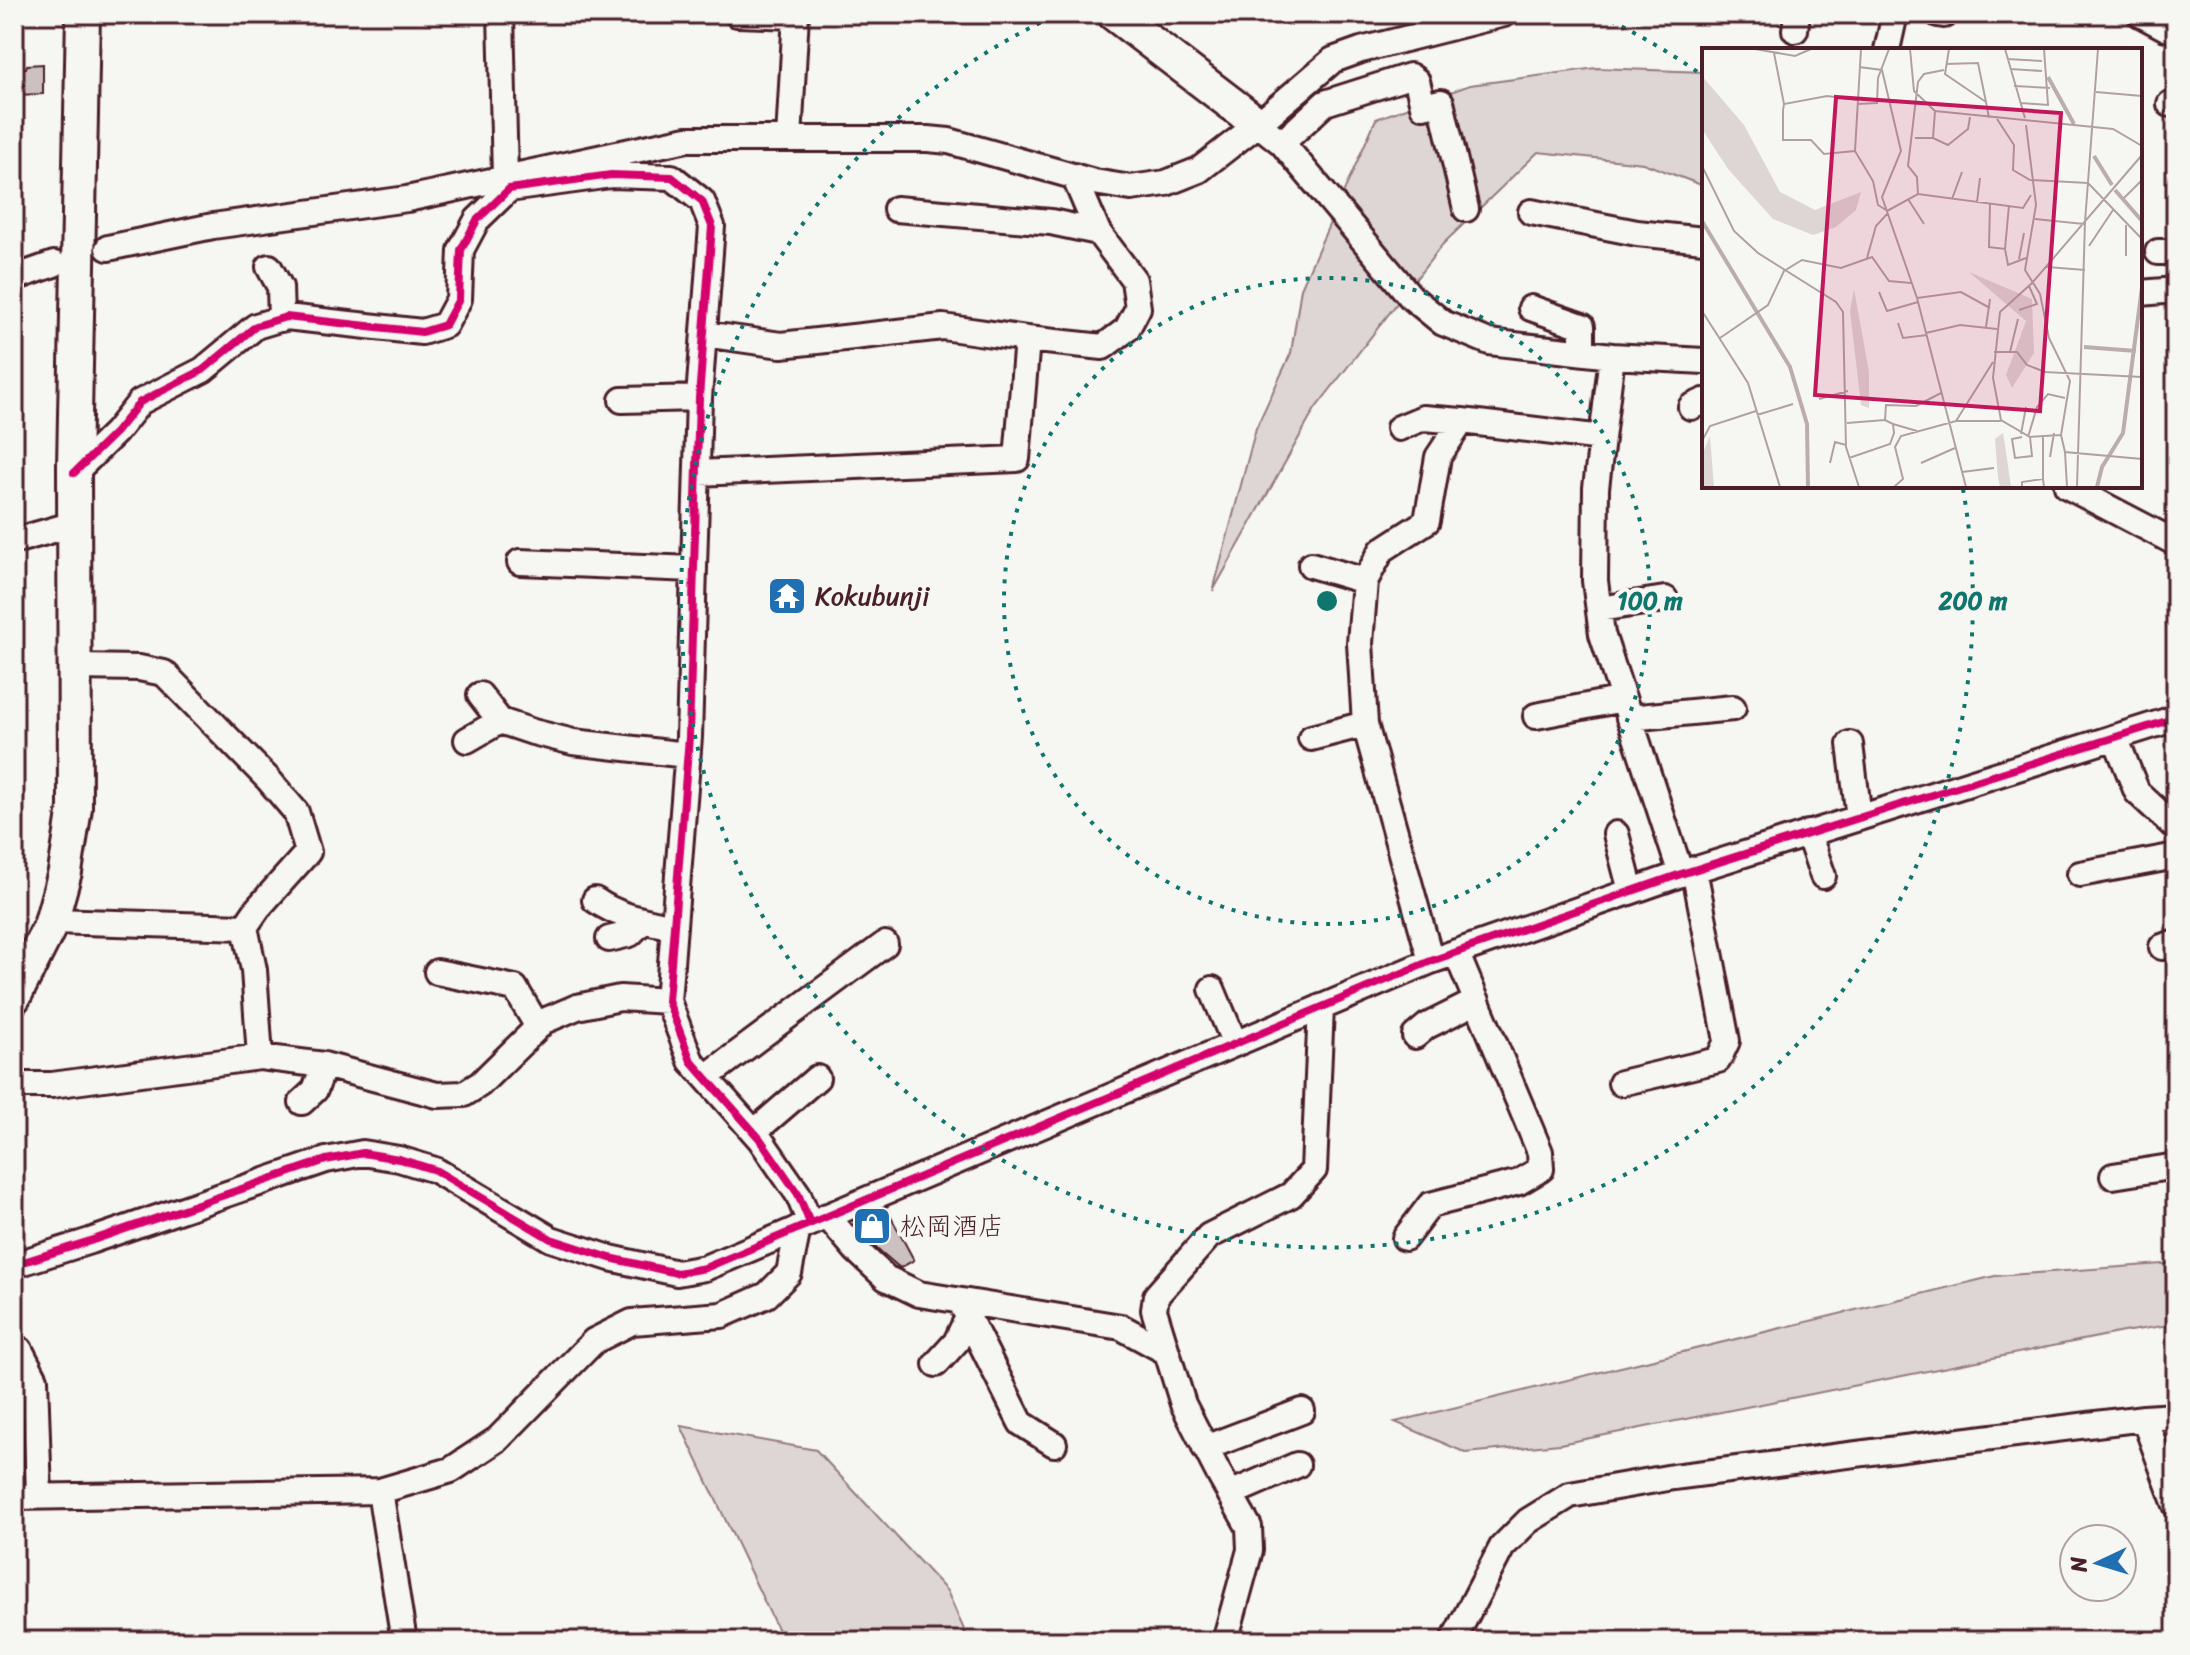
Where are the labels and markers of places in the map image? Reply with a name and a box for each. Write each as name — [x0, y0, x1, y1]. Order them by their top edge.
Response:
place label: Kokubunji — [815, 573, 930, 619]
temple icon: Kokubunji — [766, 575, 808, 617]
centre of rings — [1313, 587, 1341, 615]
place label: 松岡酒店 — [900, 1203, 1004, 1249]
shop icon: 松岡酒店 — [851, 1205, 893, 1247]

